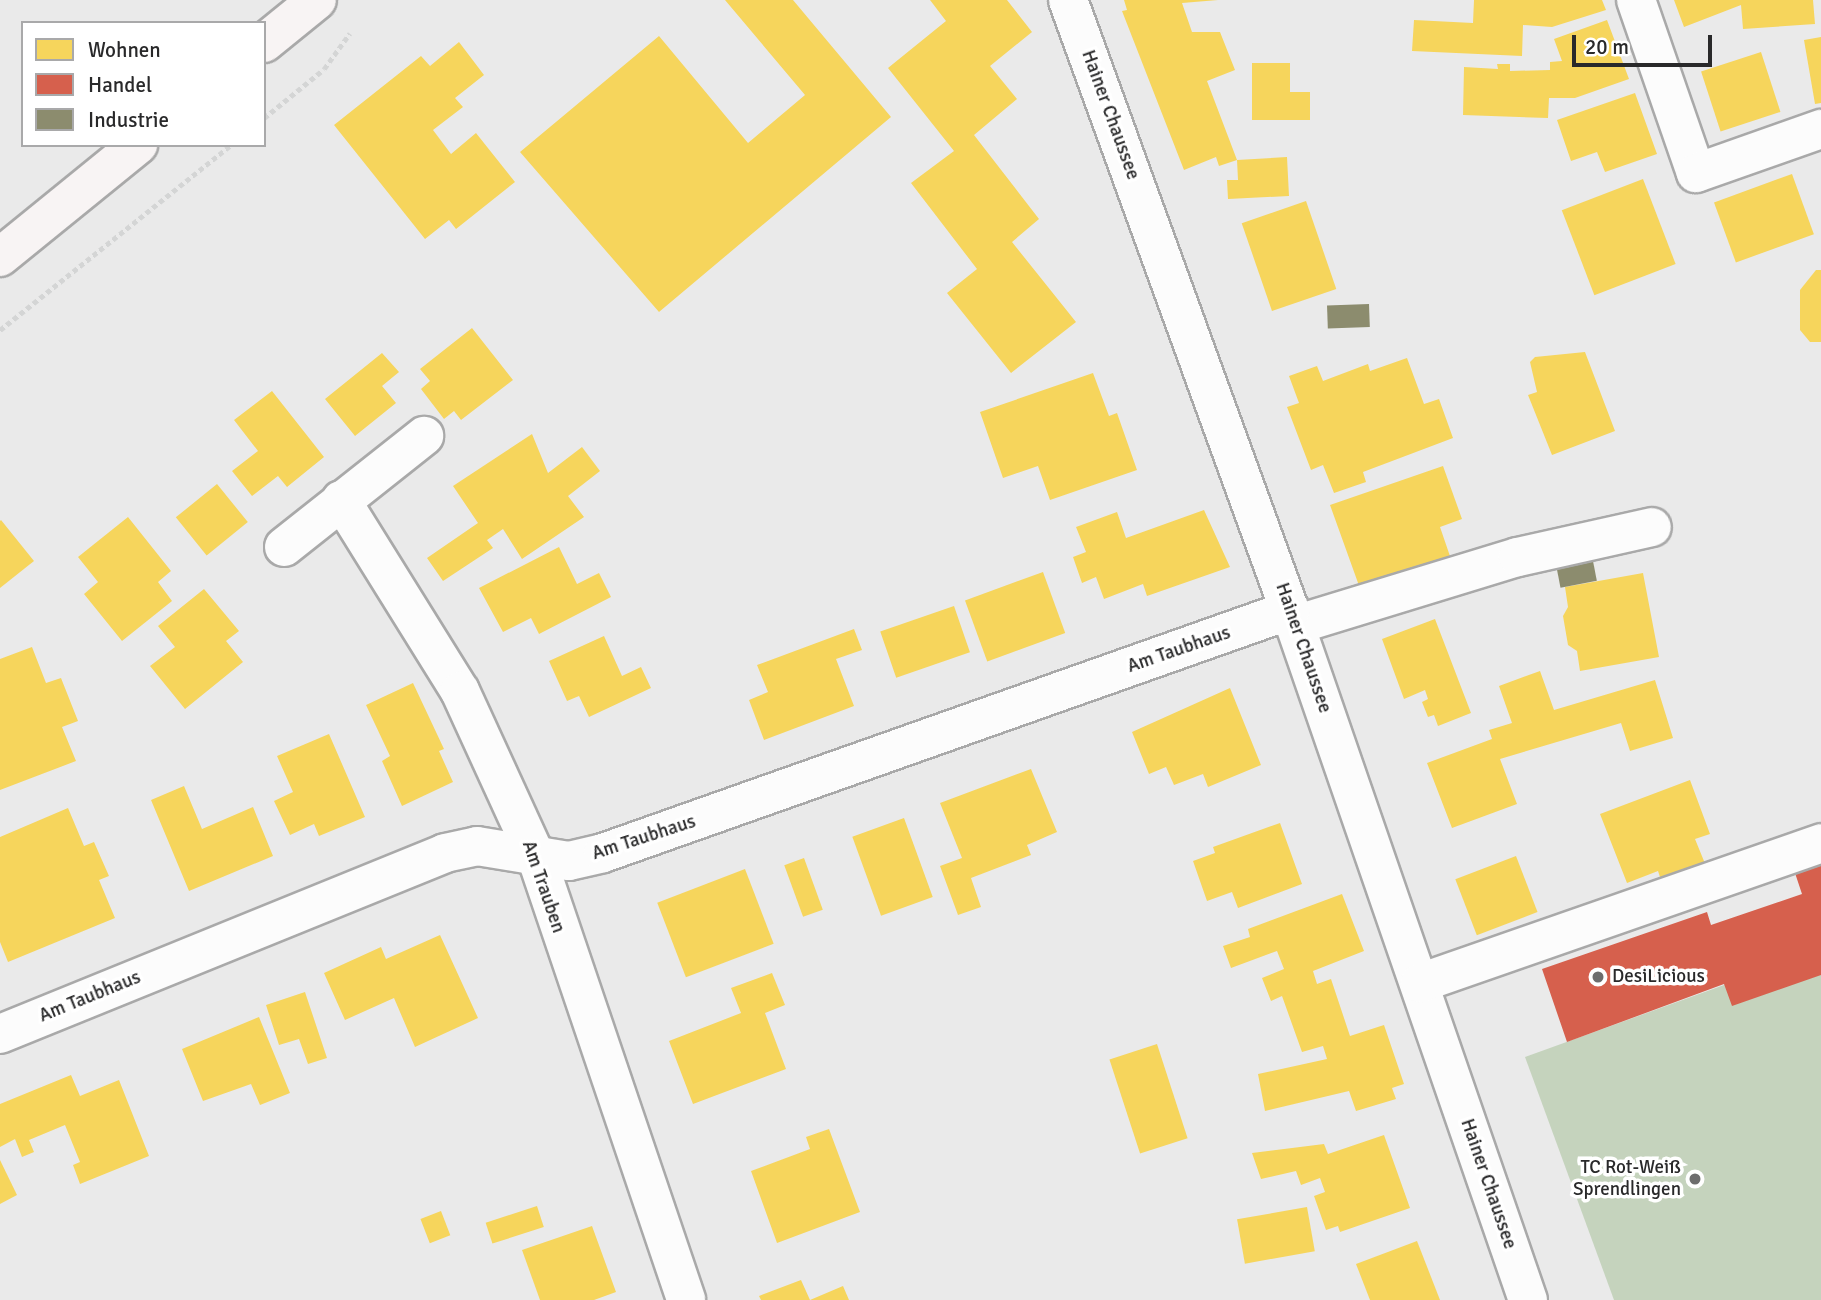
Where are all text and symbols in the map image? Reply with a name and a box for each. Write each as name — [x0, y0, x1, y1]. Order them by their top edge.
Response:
legend — [21, 21, 266, 147]
scale bar — [1576, 21, 1716, 65]
text: 20 m — [1585, 34, 1629, 60]
text: Wohnen — [88, 37, 161, 63]
street label: Hainer Chaussee — [1076, 47, 1144, 183]
text: Handel — [88, 72, 152, 98]
text: Industrie — [88, 107, 169, 133]
street label: Hainer Chaussee — [1270, 580, 1336, 716]
street label: Am Taubhaus — [1124, 622, 1234, 678]
street label: Am Taubhaus — [589, 811, 699, 865]
street label: Am Trauben — [517, 838, 569, 936]
street label: Am Taubhaus — [36, 966, 144, 1028]
place label: DesiLicious — [1612, 966, 1705, 988]
marker: DesiLicious — [1590, 969, 1606, 985]
street label: Hainer Chaussee — [1455, 1116, 1521, 1252]
place label: TC Rot-Weiß Sprendlingen — [1573, 1157, 1681, 1201]
marker: TC Rot-Weiß Sprendlingen — [1687, 1171, 1703, 1187]

